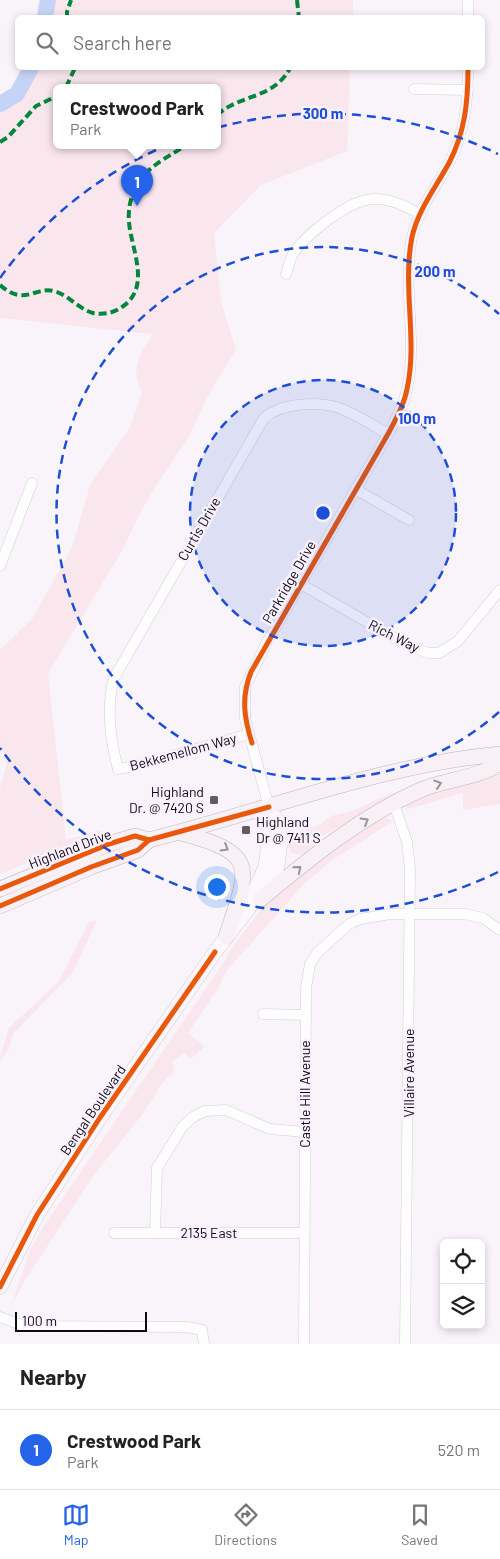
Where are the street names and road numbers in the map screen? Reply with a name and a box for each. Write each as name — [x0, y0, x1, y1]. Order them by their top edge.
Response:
street label: Curtis Drive — [174, 494, 224, 564]
street label: Parkridge Drive — [258, 537, 319, 626]
street label: Rich Way — [366, 616, 423, 656]
street label: Bekkemellom Way — [128, 729, 239, 774]
street label: Highland Drive — [26, 825, 114, 872]
street label: Villaire Avenue — [400, 1029, 417, 1117]
street label: Castle Hill Avenue — [296, 1040, 313, 1148]
street label: Bengal Boulevard — [56, 1061, 129, 1158]
street label: 2135 East — [181, 1224, 237, 1241]

